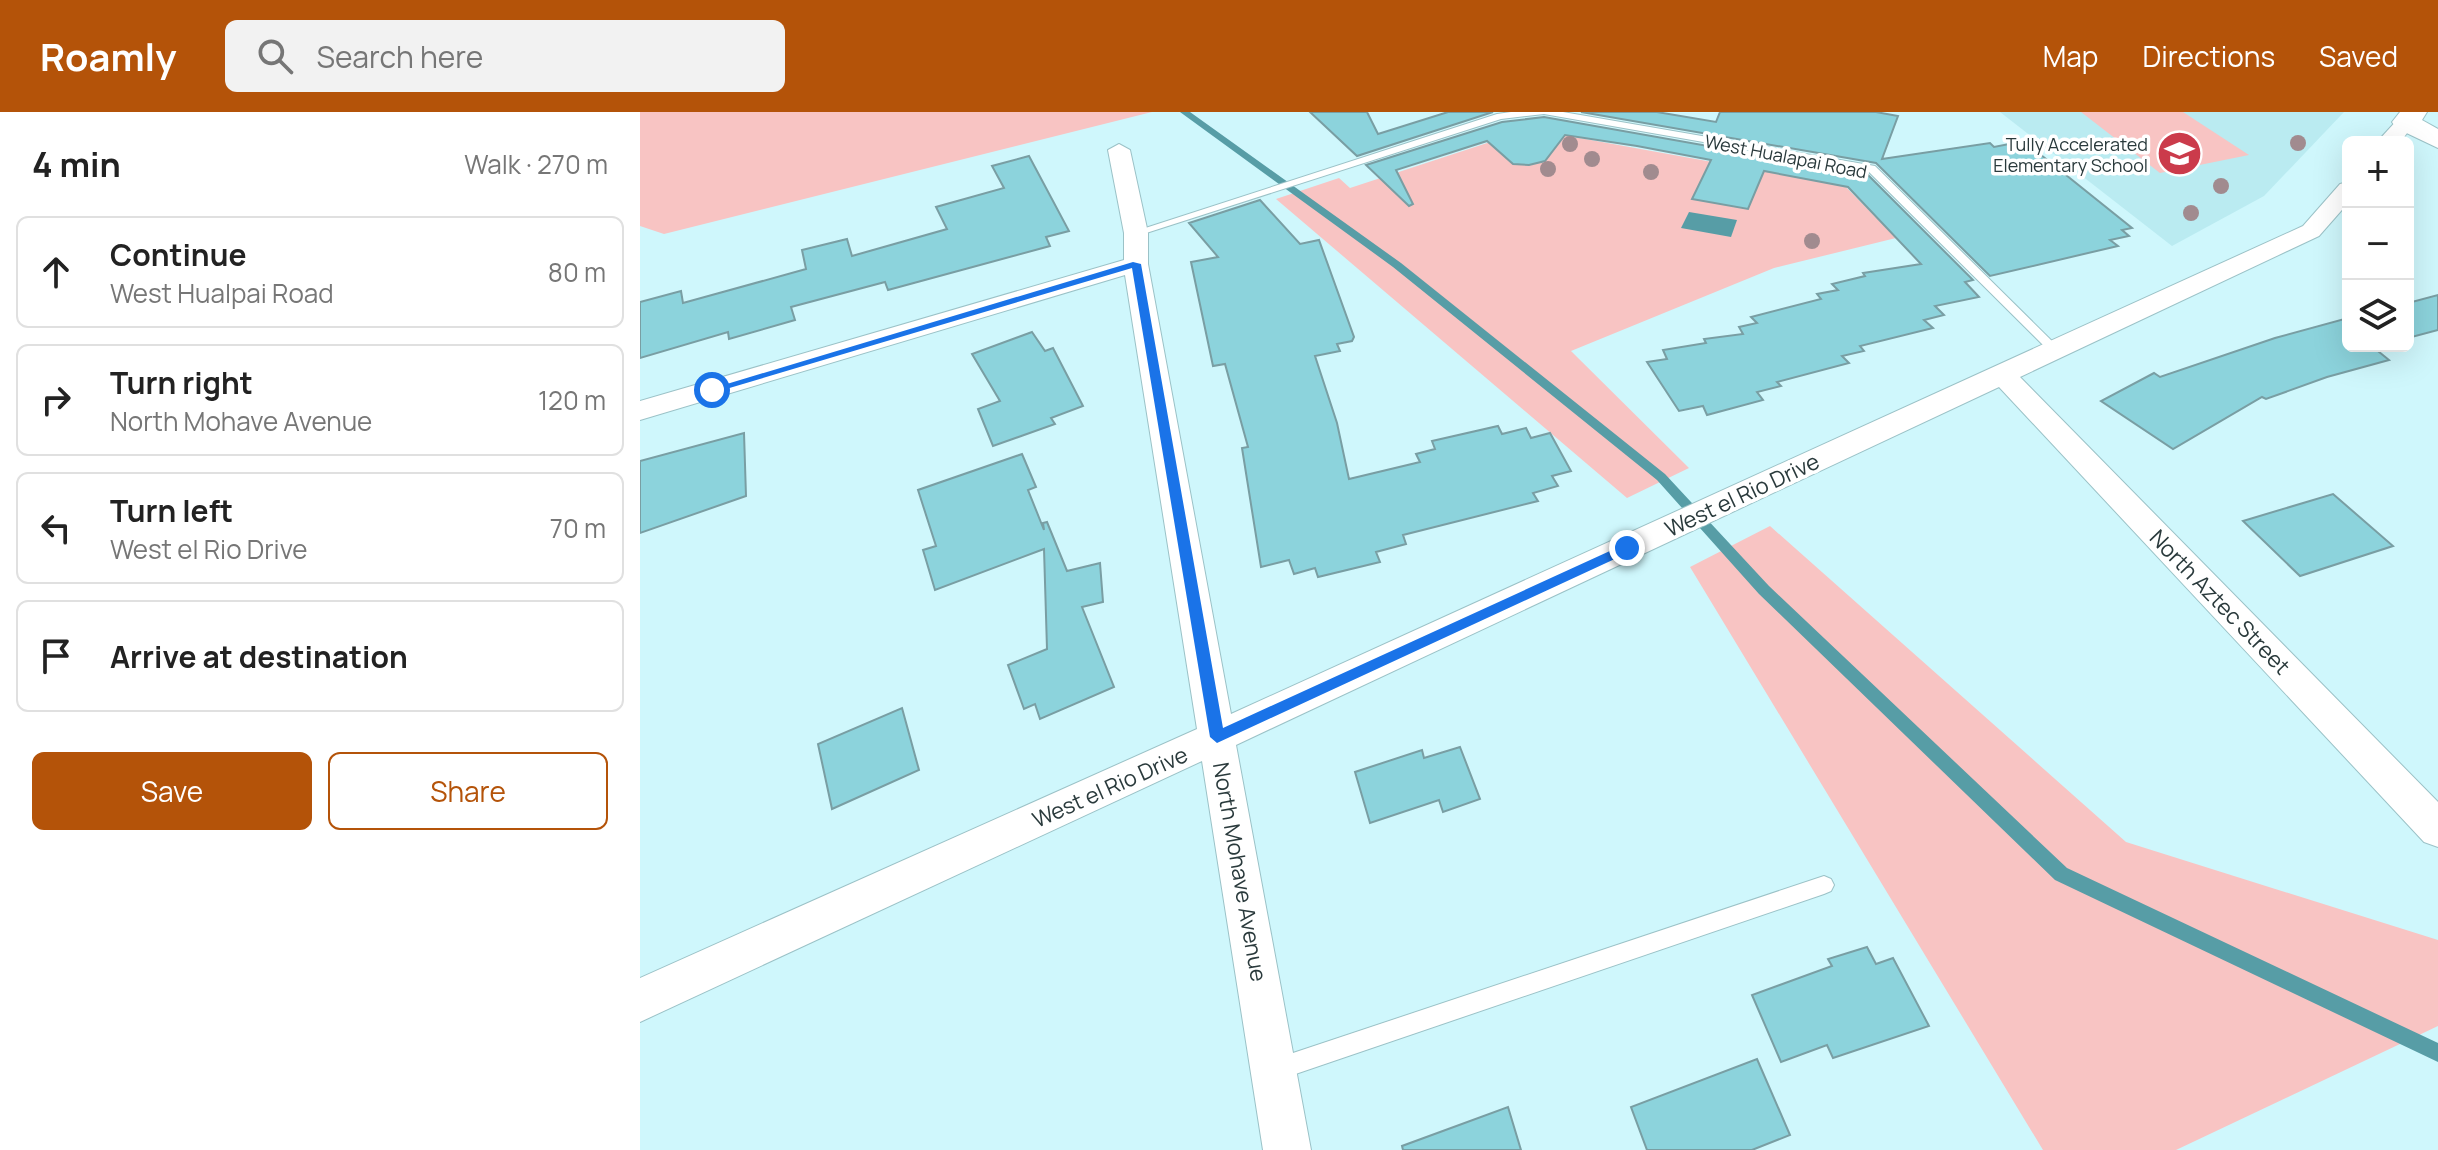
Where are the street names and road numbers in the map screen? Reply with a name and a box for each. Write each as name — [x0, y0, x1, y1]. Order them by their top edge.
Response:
street label: West Hualapai Road — [1703, 128, 1869, 184]
street label: West el Rio Drive — [1660, 446, 1824, 544]
street label: North Aztec Street — [2143, 523, 2297, 681]
street label: West el Rio Drive — [1028, 739, 1193, 835]
street label: North Mohave Avenue — [1206, 760, 1274, 984]

